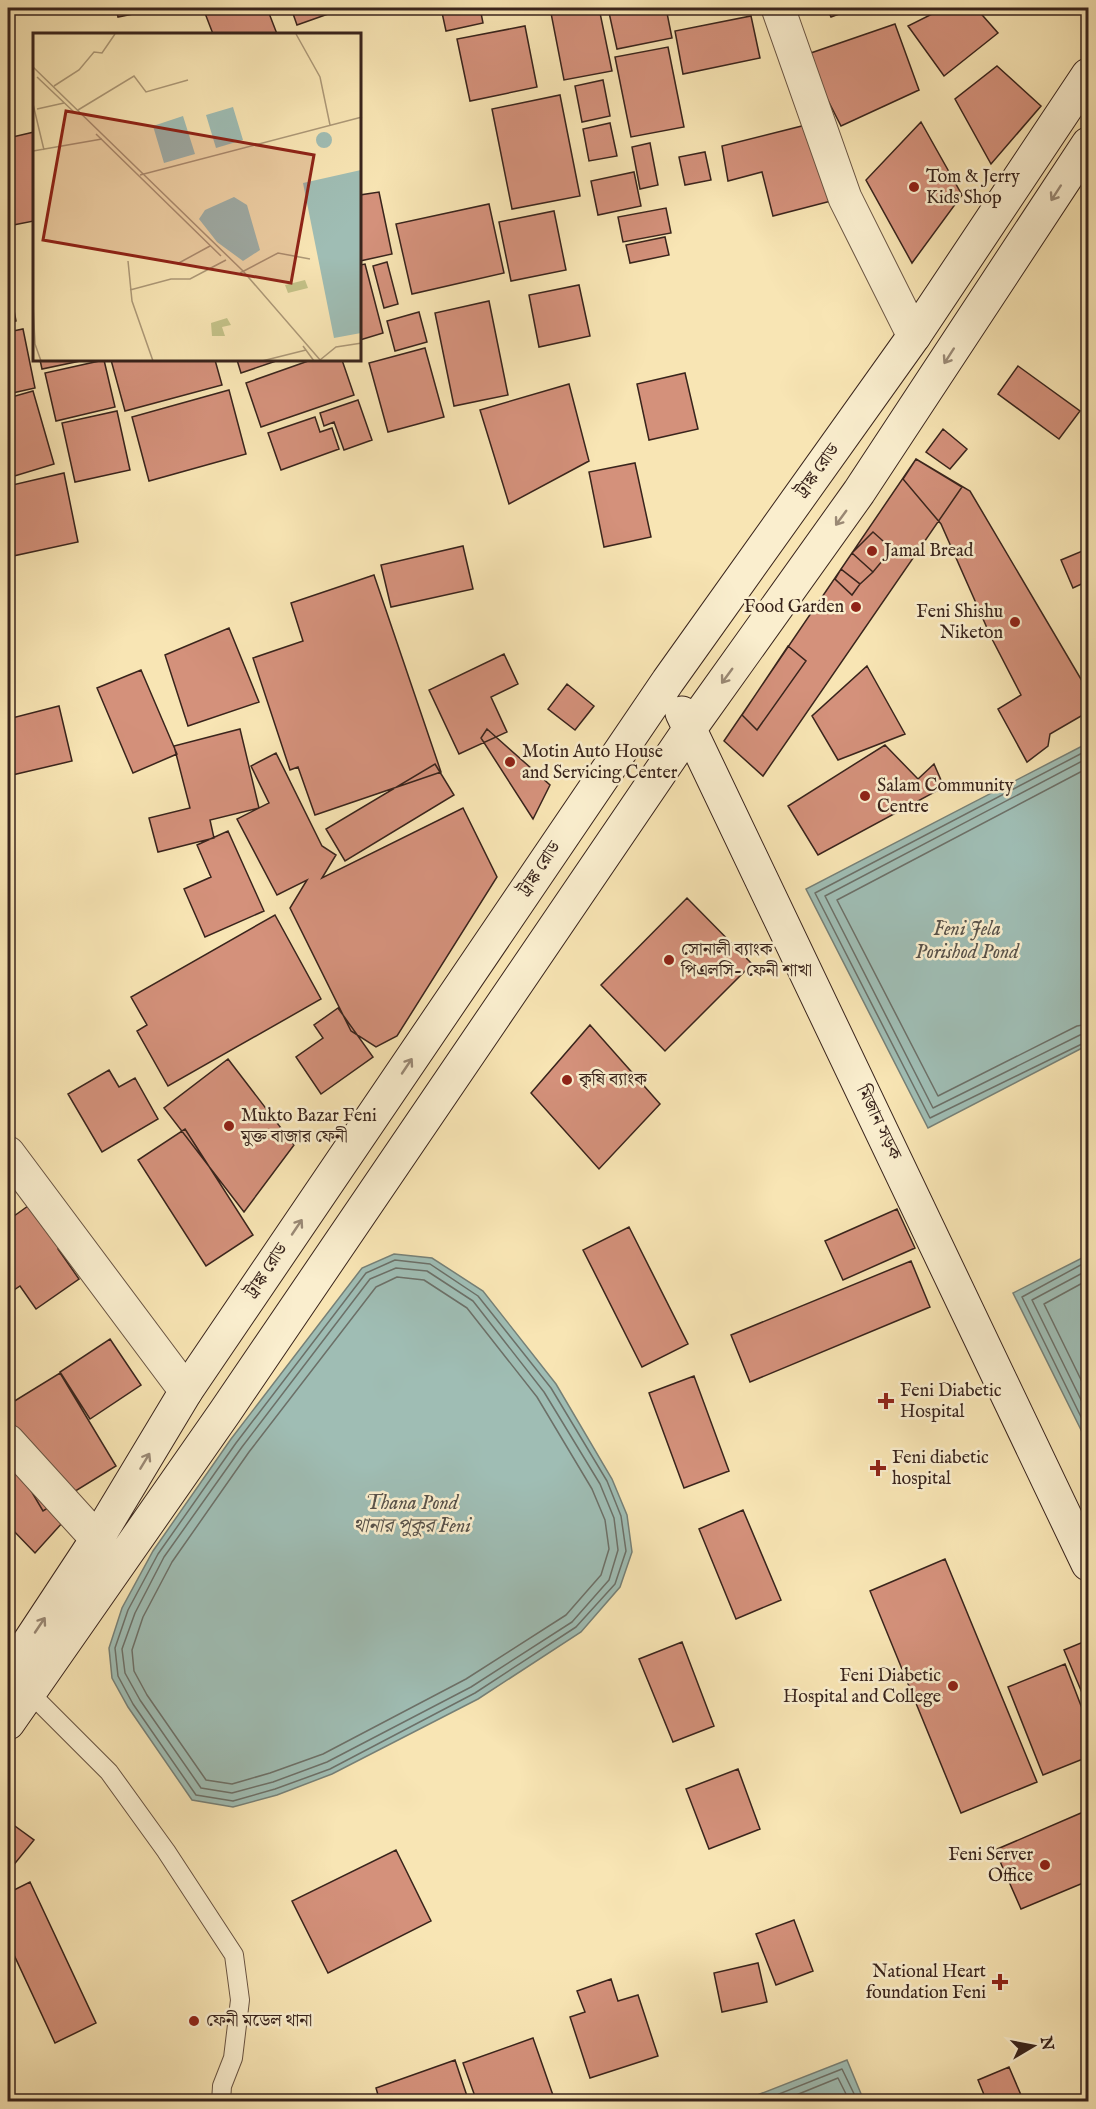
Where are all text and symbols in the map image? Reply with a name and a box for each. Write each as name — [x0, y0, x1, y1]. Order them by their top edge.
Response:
inset map — [33, 33, 362, 362]
place label: Tom & Jerry Kids Shop — [926, 166, 1020, 210]
marker: Tom & Jerry Kids Shop — [907, 180, 921, 194]
one-way arrow — [1050, 184, 1062, 201]
one-way arrow — [943, 347, 955, 363]
street label: ট্রাঙ্ক রোড — [789, 438, 846, 503]
one-way arrow — [835, 509, 847, 525]
place label: Jamal Bread — [882, 540, 974, 563]
marker: Jamal Bread — [865, 544, 879, 558]
place label: Food Garden — [744, 596, 844, 619]
marker: Food Garden — [849, 600, 863, 614]
place label: Feni Shishu Niketon — [916, 601, 1003, 645]
marker: Feni Shishu Niketon — [1008, 615, 1022, 629]
one-way arrow — [721, 668, 734, 684]
place label: Motin Auto House and Servicing Center — [522, 741, 678, 785]
marker: Motin Auto House and Servicing Center — [503, 755, 517, 769]
place label: Salam Community Centre — [877, 775, 1014, 819]
marker: Salam Community Centre — [858, 789, 872, 803]
street label: ট্রাঙ্ক রোড — [512, 836, 567, 901]
water label: Feni Jela Porishod Pond — [915, 917, 1020, 965]
place label: সোনালী ব্যাংক পিএলসি- ফেনী শাখা — [680, 939, 812, 983]
marker: সোনালী ব্যাংক পিএলসি- ফেনী শাখা — [662, 953, 676, 967]
one-way arrow — [401, 1058, 413, 1075]
place label: কৃষি ব্যাংক — [578, 1069, 648, 1092]
marker: কৃষি ব্যাংক — [560, 1073, 574, 1087]
street label: মিজান সড়ক — [850, 1081, 906, 1165]
place label: Mukto Bazar Feni মুক্ত বাজার ফেনী — [240, 1105, 377, 1149]
marker: Mukto Bazar Feni মুক্ত বাজার ফেনী — [222, 1119, 236, 1133]
one-way arrow — [291, 1219, 304, 1236]
street label: ট্রাঙ্ক রোড — [239, 1238, 294, 1303]
place label: Feni Diabetic Hospital — [900, 1380, 1002, 1424]
marker: Feni Diabetic Hospital — [877, 1392, 895, 1410]
place label: Feni diabetic hospital — [892, 1447, 989, 1491]
one-way arrow — [139, 1453, 151, 1470]
marker: Feni diabetic hospital — [869, 1459, 887, 1477]
water label: Thana Pond থানার পুকুর Feni — [353, 1491, 472, 1539]
one-way arrow — [34, 1617, 46, 1634]
place label: Feni Diabetic Hospital and College — [783, 1665, 941, 1709]
marker: Feni Diabetic Hospital and College — [946, 1679, 960, 1693]
place label: Feni Server Office — [948, 1844, 1033, 1888]
marker: Feni Server Office — [1038, 1858, 1052, 1872]
place label: National Heart foundation Feni — [866, 1961, 986, 2005]
marker: National Heart foundation Feni — [991, 1973, 1009, 1991]
place label: ফেনী মডেল থানা — [206, 2010, 312, 2033]
marker: ফেনী মডেল থানা — [187, 2014, 201, 2028]
north arrow — [1003, 2016, 1063, 2076]
text: N — [1035, 2034, 1057, 2052]

